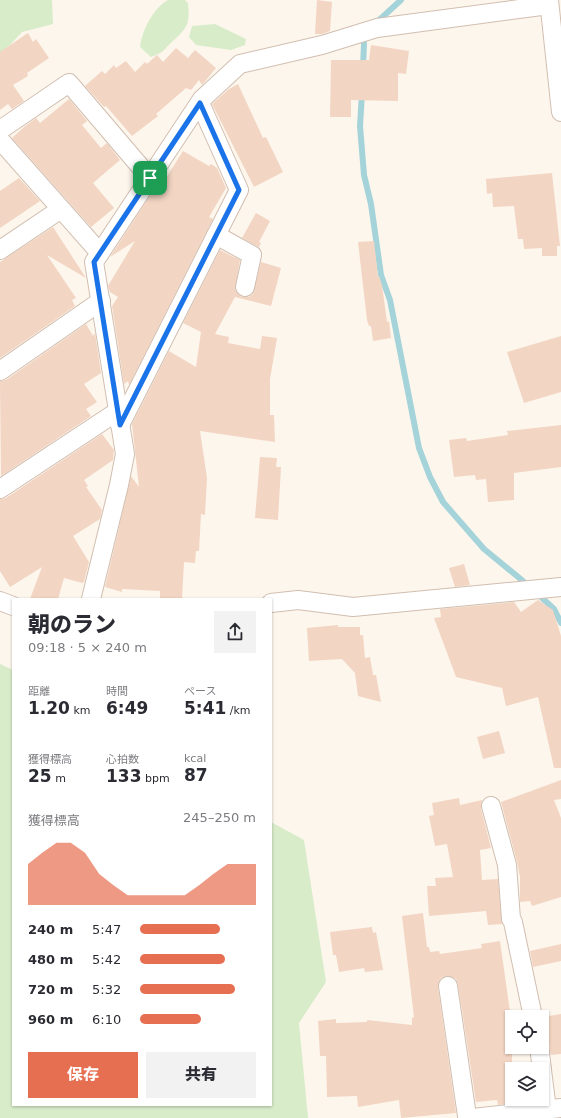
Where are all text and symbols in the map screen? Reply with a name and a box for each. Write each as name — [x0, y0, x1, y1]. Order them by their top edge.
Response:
pin — [133, 161, 167, 195]
icon: arrive — [139, 167, 161, 189]
button: share — [214, 611, 256, 653]
text: 朝のラン — [28, 612, 116, 637]
text: 09:18 · 5 × 240 m — [28, 640, 147, 655]
text: 距離 — [28, 685, 50, 698]
text: 時間 — [106, 685, 128, 698]
text: ペース — [184, 685, 216, 698]
text: 1.20 — [28, 698, 70, 718]
text: 6:49 — [106, 698, 148, 718]
text: 5:41 — [184, 698, 226, 718]
text: km — [70, 704, 91, 717]
text: /km — [226, 704, 251, 717]
text: kcal — [184, 752, 206, 765]
text: 獲得標高 — [28, 753, 72, 766]
text: 心拍数 — [106, 753, 139, 766]
text: 87 — [184, 765, 208, 785]
text: 25 — [28, 766, 52, 786]
text: 133 — [106, 766, 142, 786]
text: m — [52, 772, 66, 785]
text: bpm — [142, 772, 170, 785]
text: 245–250 m — [183, 810, 256, 825]
text: 獲得標高 — [28, 813, 80, 828]
text: 240 m — [28, 922, 73, 937]
text: 5:47 — [92, 922, 121, 937]
text: 480 m — [28, 952, 73, 967]
text: 5:42 — [92, 952, 121, 967]
text: 720 m — [28, 982, 73, 997]
text: 5:32 — [92, 982, 121, 997]
map controls — [505, 1010, 549, 1106]
button: locate — [505, 1010, 549, 1054]
text: 960 m — [28, 1012, 73, 1027]
text: 6:10 — [92, 1012, 121, 1027]
button: 保存 — [28, 1052, 138, 1098]
button: 共有 — [146, 1052, 256, 1098]
button: layers — [505, 1062, 549, 1106]

